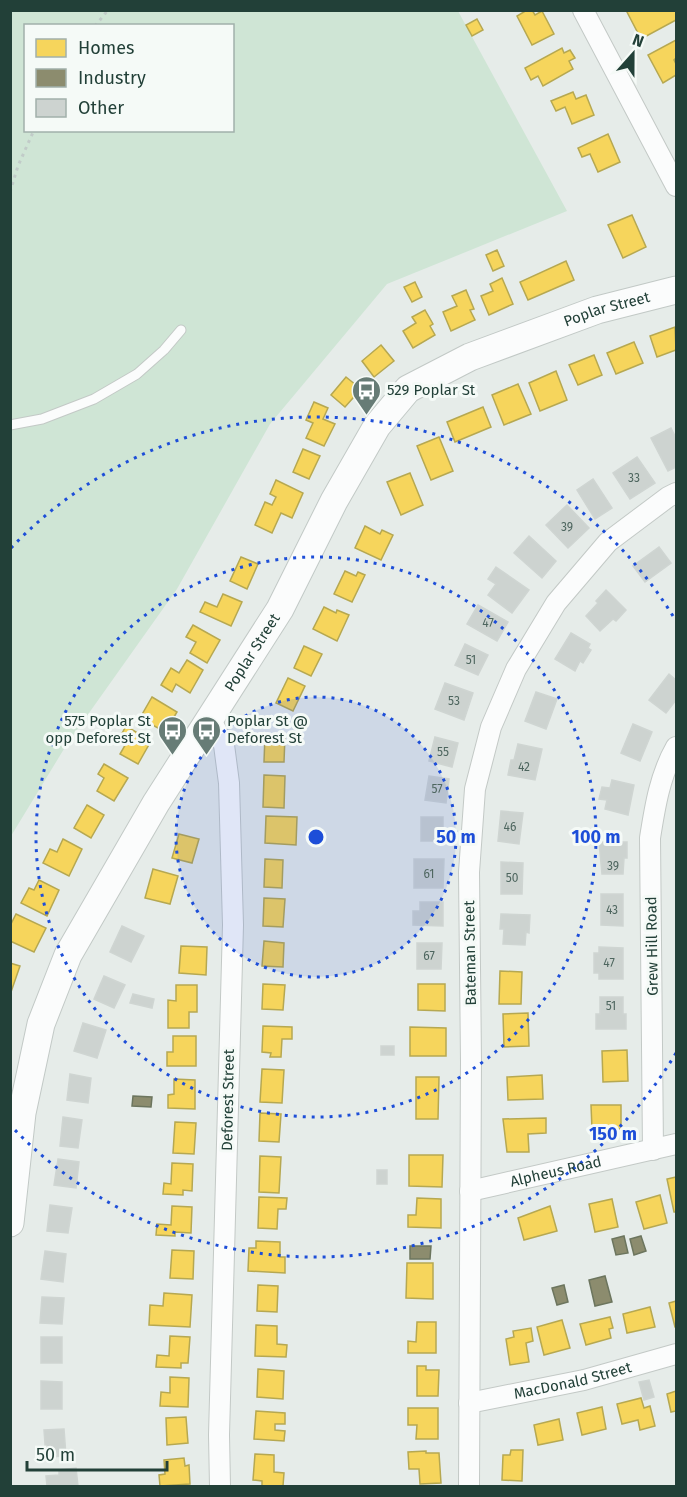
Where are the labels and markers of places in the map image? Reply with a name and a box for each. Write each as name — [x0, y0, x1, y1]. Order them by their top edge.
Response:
bus stop icon: 529 Poplar St — [350, 374, 382, 416]
place label: 529 Poplar St — [387, 381, 476, 399]
place label: 575 Poplar St opp Deforest St — [45, 712, 152, 747]
place label: Poplar St @ Deforest St — [227, 712, 308, 747]
bus stop icon: 575 Poplar St opp Deforest St — [156, 714, 188, 756]
bus stop icon: Poplar St @ Deforest St — [190, 714, 222, 756]
centre of rings — [306, 827, 326, 847]

